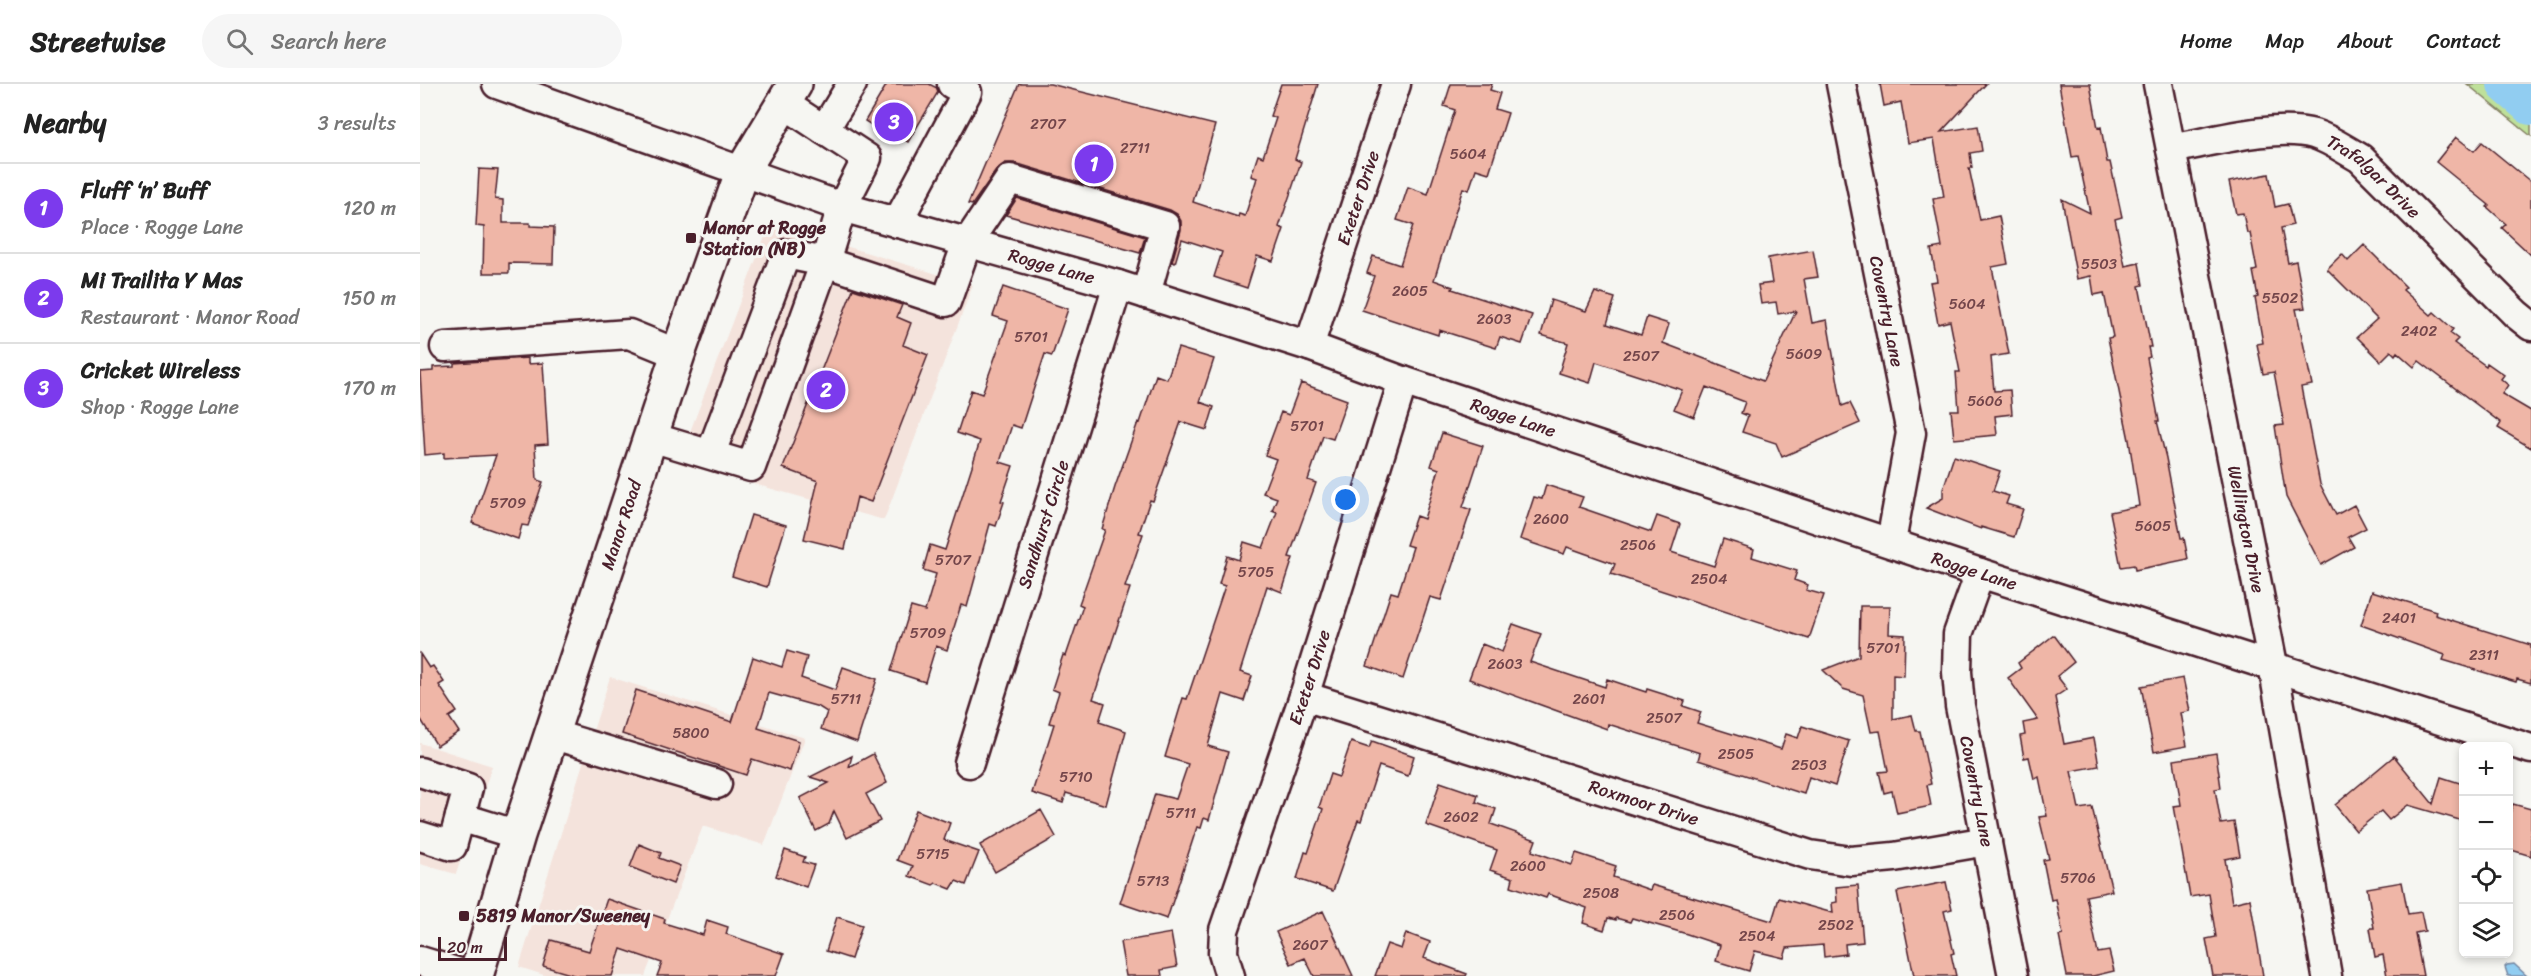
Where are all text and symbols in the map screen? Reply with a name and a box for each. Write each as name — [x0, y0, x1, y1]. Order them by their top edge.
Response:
search box — [202, 14, 622, 68]
text: Streetwise — [30, 17, 166, 66]
text: Search here — [271, 22, 387, 61]
text: Home — [2180, 22, 2232, 60]
text: Map — [2265, 22, 2304, 60]
text: About — [2337, 22, 2394, 60]
text: Contact — [2427, 22, 2501, 60]
icon: search — [223, 25, 256, 58]
pin: 3 — [874, 99, 914, 144]
text: Nearby — [24, 100, 106, 146]
text: 3 results — [318, 106, 396, 141]
house number: 2707 — [1030, 111, 1067, 137]
street label: Trafalgar Drive — [2320, 126, 2429, 227]
house number: 2711 — [1120, 135, 1150, 161]
house number: 5604 — [1450, 141, 1486, 167]
pin: 1 — [1074, 142, 1114, 187]
street label: Exeter Drive — [1327, 146, 1389, 250]
text: Fluff ‘n’ Buff — [81, 171, 208, 210]
text: 1 — [39, 191, 48, 226]
text: 120 m — [343, 191, 396, 226]
text: Place · Rogge Lane — [81, 210, 243, 245]
place label: Manor at Rogge Station (NB) — [702, 212, 827, 265]
marker: Manor at Rogge Station (NB) — [684, 231, 698, 245]
street label: Rogge Lane — [1005, 239, 1099, 294]
house number: 5503 — [2081, 251, 2117, 277]
street label: Coventry Lane — [1860, 253, 1913, 370]
text: Mi Trailita Y Mas — [81, 261, 242, 300]
house number: 2605 — [1392, 278, 1428, 304]
text: 2 — [38, 281, 49, 316]
text: 150 m — [342, 281, 396, 316]
house number: 5502 — [2262, 285, 2299, 311]
house number: 5604 — [1949, 291, 1985, 317]
text: Restaurant · Manor Road — [81, 300, 299, 335]
house number: 2603 — [1477, 306, 1511, 332]
house number: 2402 — [2401, 318, 2437, 344]
house number: 5701 — [1014, 324, 1048, 350]
house number: 5609 — [1786, 341, 1822, 367]
house number: 2507 — [1623, 343, 1660, 369]
text: Cricket Wireless — [81, 351, 240, 390]
pin: 2 — [806, 368, 846, 412]
text: 3 — [38, 371, 49, 406]
text: 170 m — [343, 371, 396, 406]
street label: Rogge Lane — [1466, 388, 1560, 447]
house number: 5606 — [1967, 388, 2003, 414]
text: Shop · Rogge Lane — [81, 390, 239, 425]
house number: 5701 — [1290, 413, 1324, 439]
street label: Sandhurst Circle — [1008, 456, 1079, 593]
street label: Wellington Drive — [2218, 463, 2274, 596]
street label: Manor Road — [591, 474, 652, 574]
your location — [1331, 485, 1360, 514]
house number: 5709 — [490, 490, 526, 516]
house number: 2600 — [1533, 506, 1569, 532]
house number: 5605 — [2135, 513, 2171, 539]
house number: 2506 — [1620, 532, 1656, 558]
street label: Rogge Lane — [1927, 542, 2021, 600]
house number: 5707 — [935, 547, 972, 573]
house number: 5705 — [1238, 559, 1274, 585]
house number: 2504 — [1691, 566, 1727, 592]
house number: 2401 — [2382, 605, 2416, 631]
house number: 5709 — [910, 620, 946, 646]
street label: Exeter Drive — [1279, 626, 1340, 729]
house number: 5701 — [1866, 635, 1900, 661]
house number: 2311 — [2469, 642, 2499, 668]
house number: 2603 — [1488, 651, 1522, 677]
house number: 5711 — [831, 686, 861, 712]
house number: 2601 — [1572, 686, 1606, 712]
house number: 2507 — [1646, 705, 1683, 731]
house number: 5800 — [672, 720, 710, 746]
street label: Coventry Lane — [1950, 733, 2003, 850]
house number: 2505 — [1718, 741, 1754, 767]
map controls — [2459, 742, 2513, 958]
button: + — [2459, 742, 2513, 796]
house number: 2503 — [1791, 752, 1827, 778]
house number: 5710 — [1059, 764, 1093, 790]
street label: Roxmoor Drive — [1584, 770, 1703, 835]
button: − — [2459, 796, 2513, 850]
house number: 5711 — [1166, 800, 1196, 826]
house number: 2602 — [1443, 804, 1479, 830]
house number: 5715 — [916, 841, 950, 867]
button: locate — [2459, 850, 2513, 904]
house number: 2600 — [1510, 853, 1546, 879]
house number: 5706 — [2060, 865, 2096, 891]
house number: 5713 — [1137, 868, 1169, 894]
house number: 2508 — [1583, 880, 1619, 906]
place label: 5819 Manor/Sweeney — [476, 900, 651, 932]
house number: 2506 — [1659, 902, 1695, 928]
button: layers — [2459, 904, 2513, 958]
marker: 5819 Manor/Sweeney — [457, 909, 471, 923]
house number: 2502 — [1818, 912, 1854, 938]
house number: 2504 — [1739, 923, 1775, 949]
house number: 2607 — [1292, 932, 1329, 958]
text: 20 m — [447, 933, 483, 962]
scale bar — [438, 934, 507, 962]

